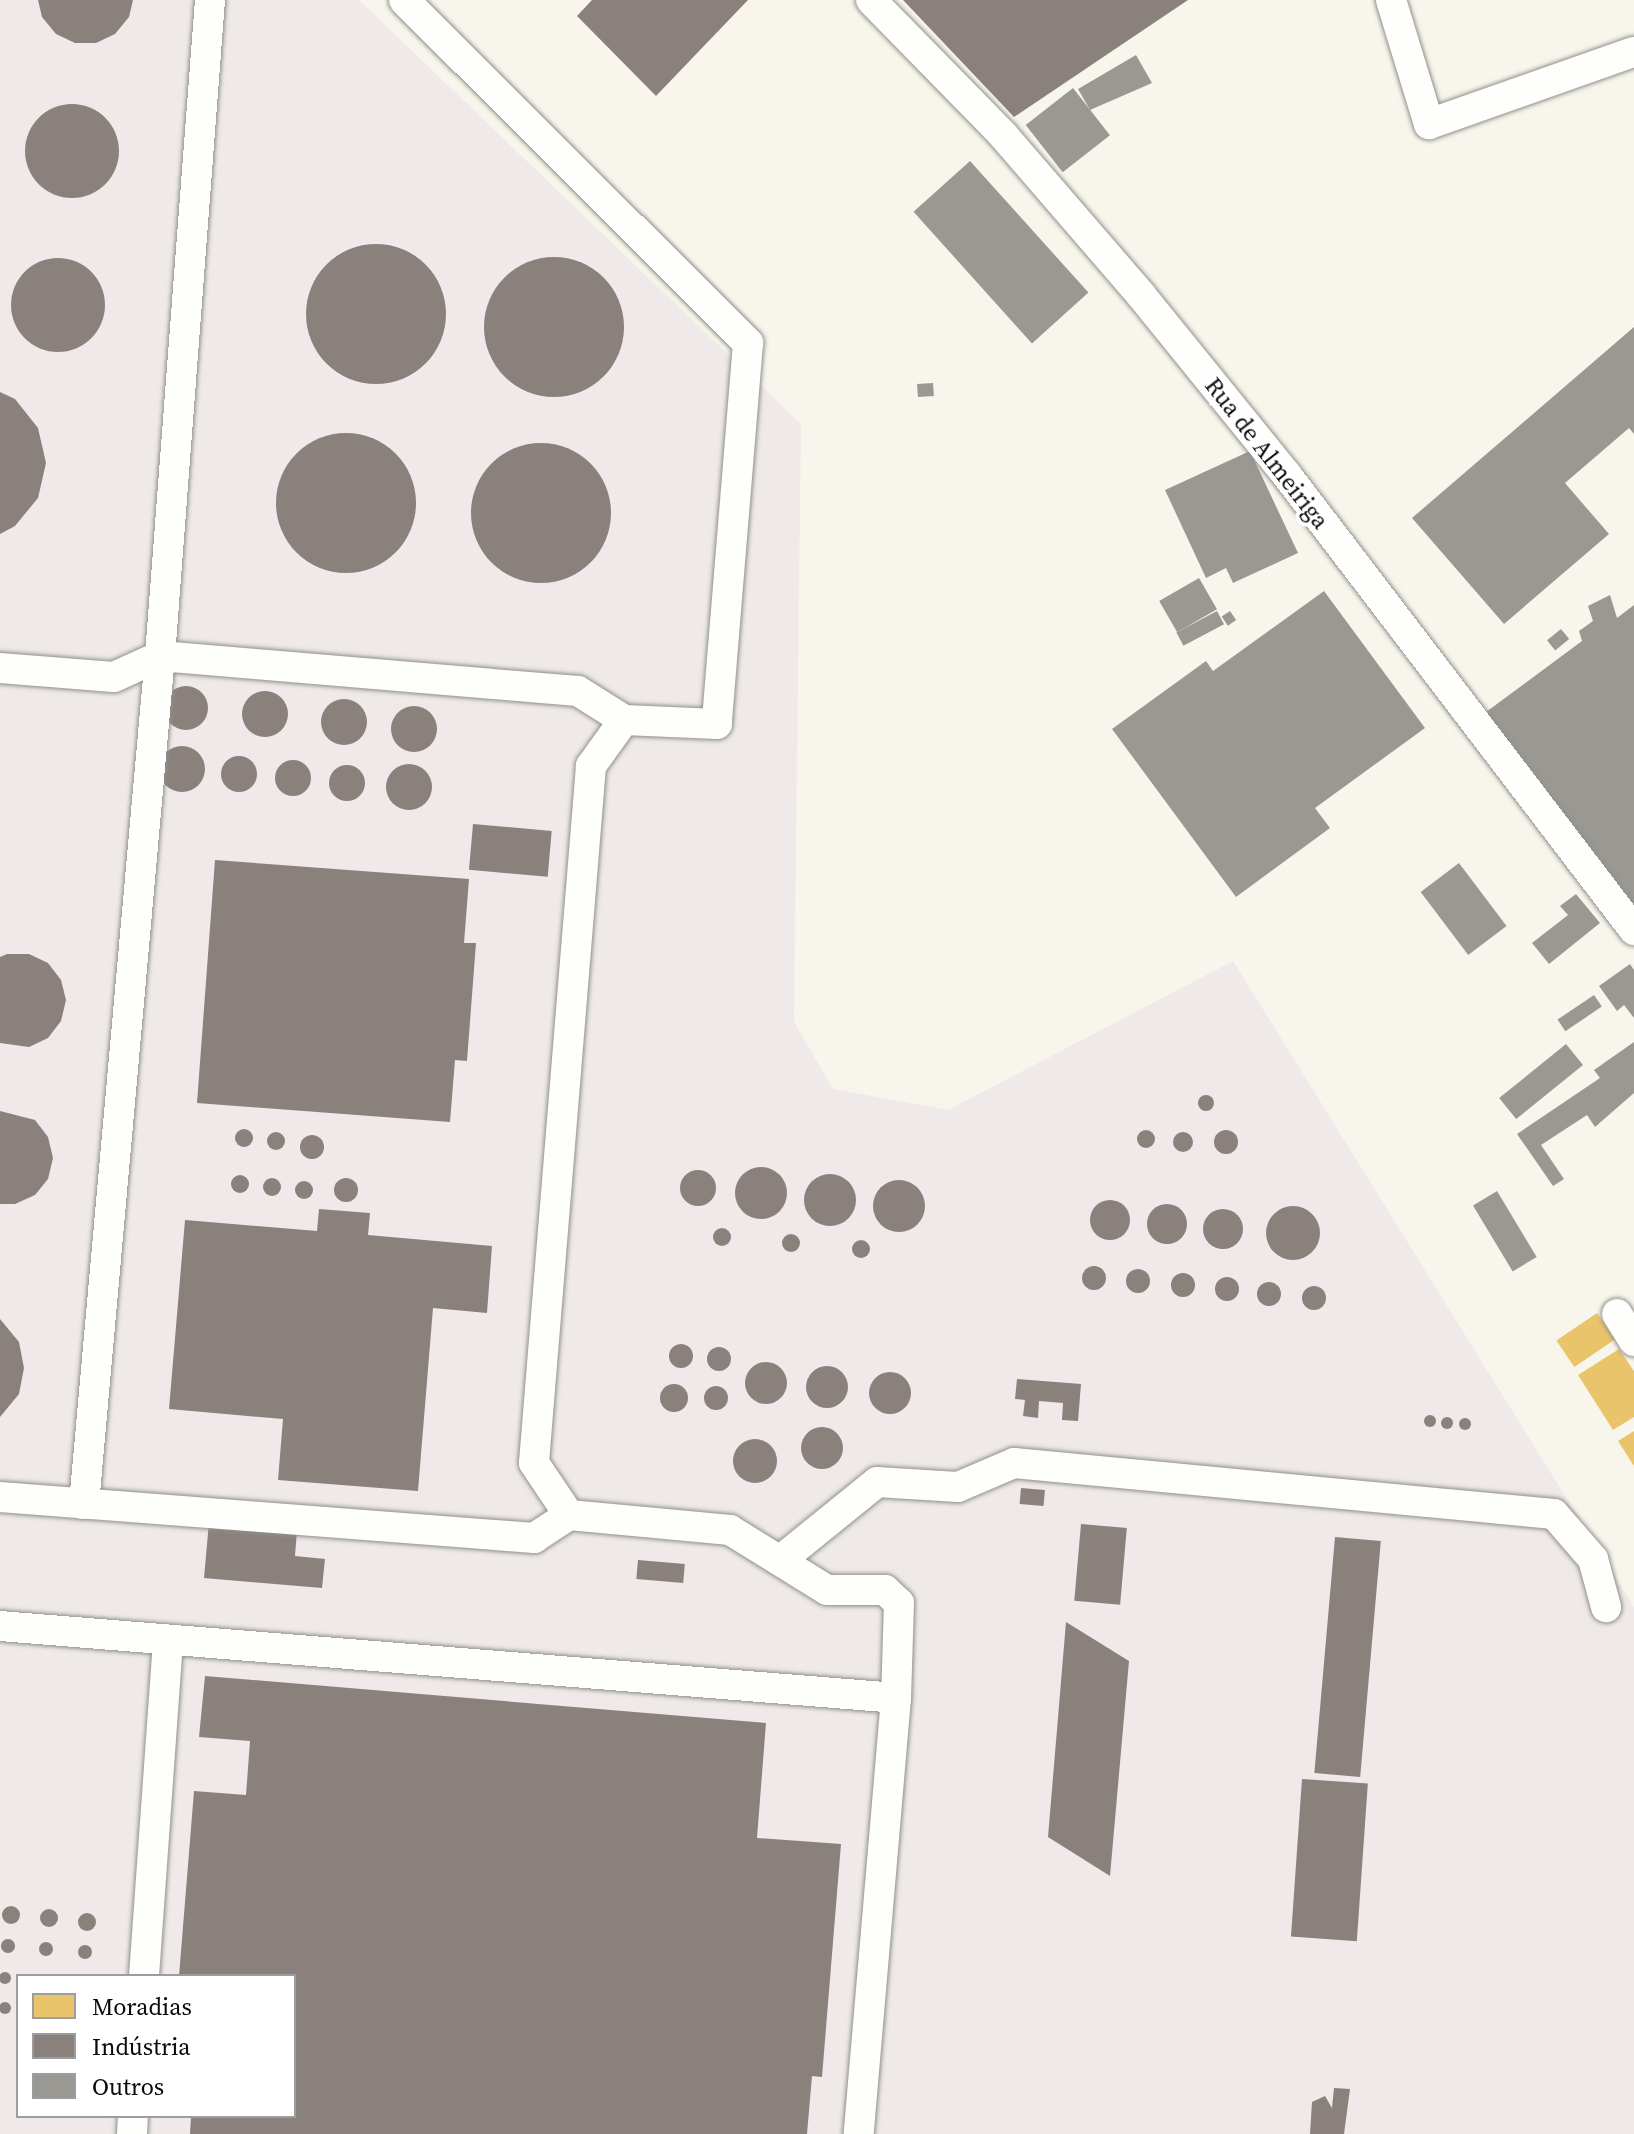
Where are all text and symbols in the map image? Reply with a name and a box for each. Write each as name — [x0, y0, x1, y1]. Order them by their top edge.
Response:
street label: Rua de Almeiriga — [1199, 372, 1335, 534]
legend — [16, 1974, 296, 2118]
text: Moradias — [92, 1990, 192, 2023]
text: Indústria — [92, 2030, 191, 2063]
text: Outros — [92, 2070, 164, 2103]

